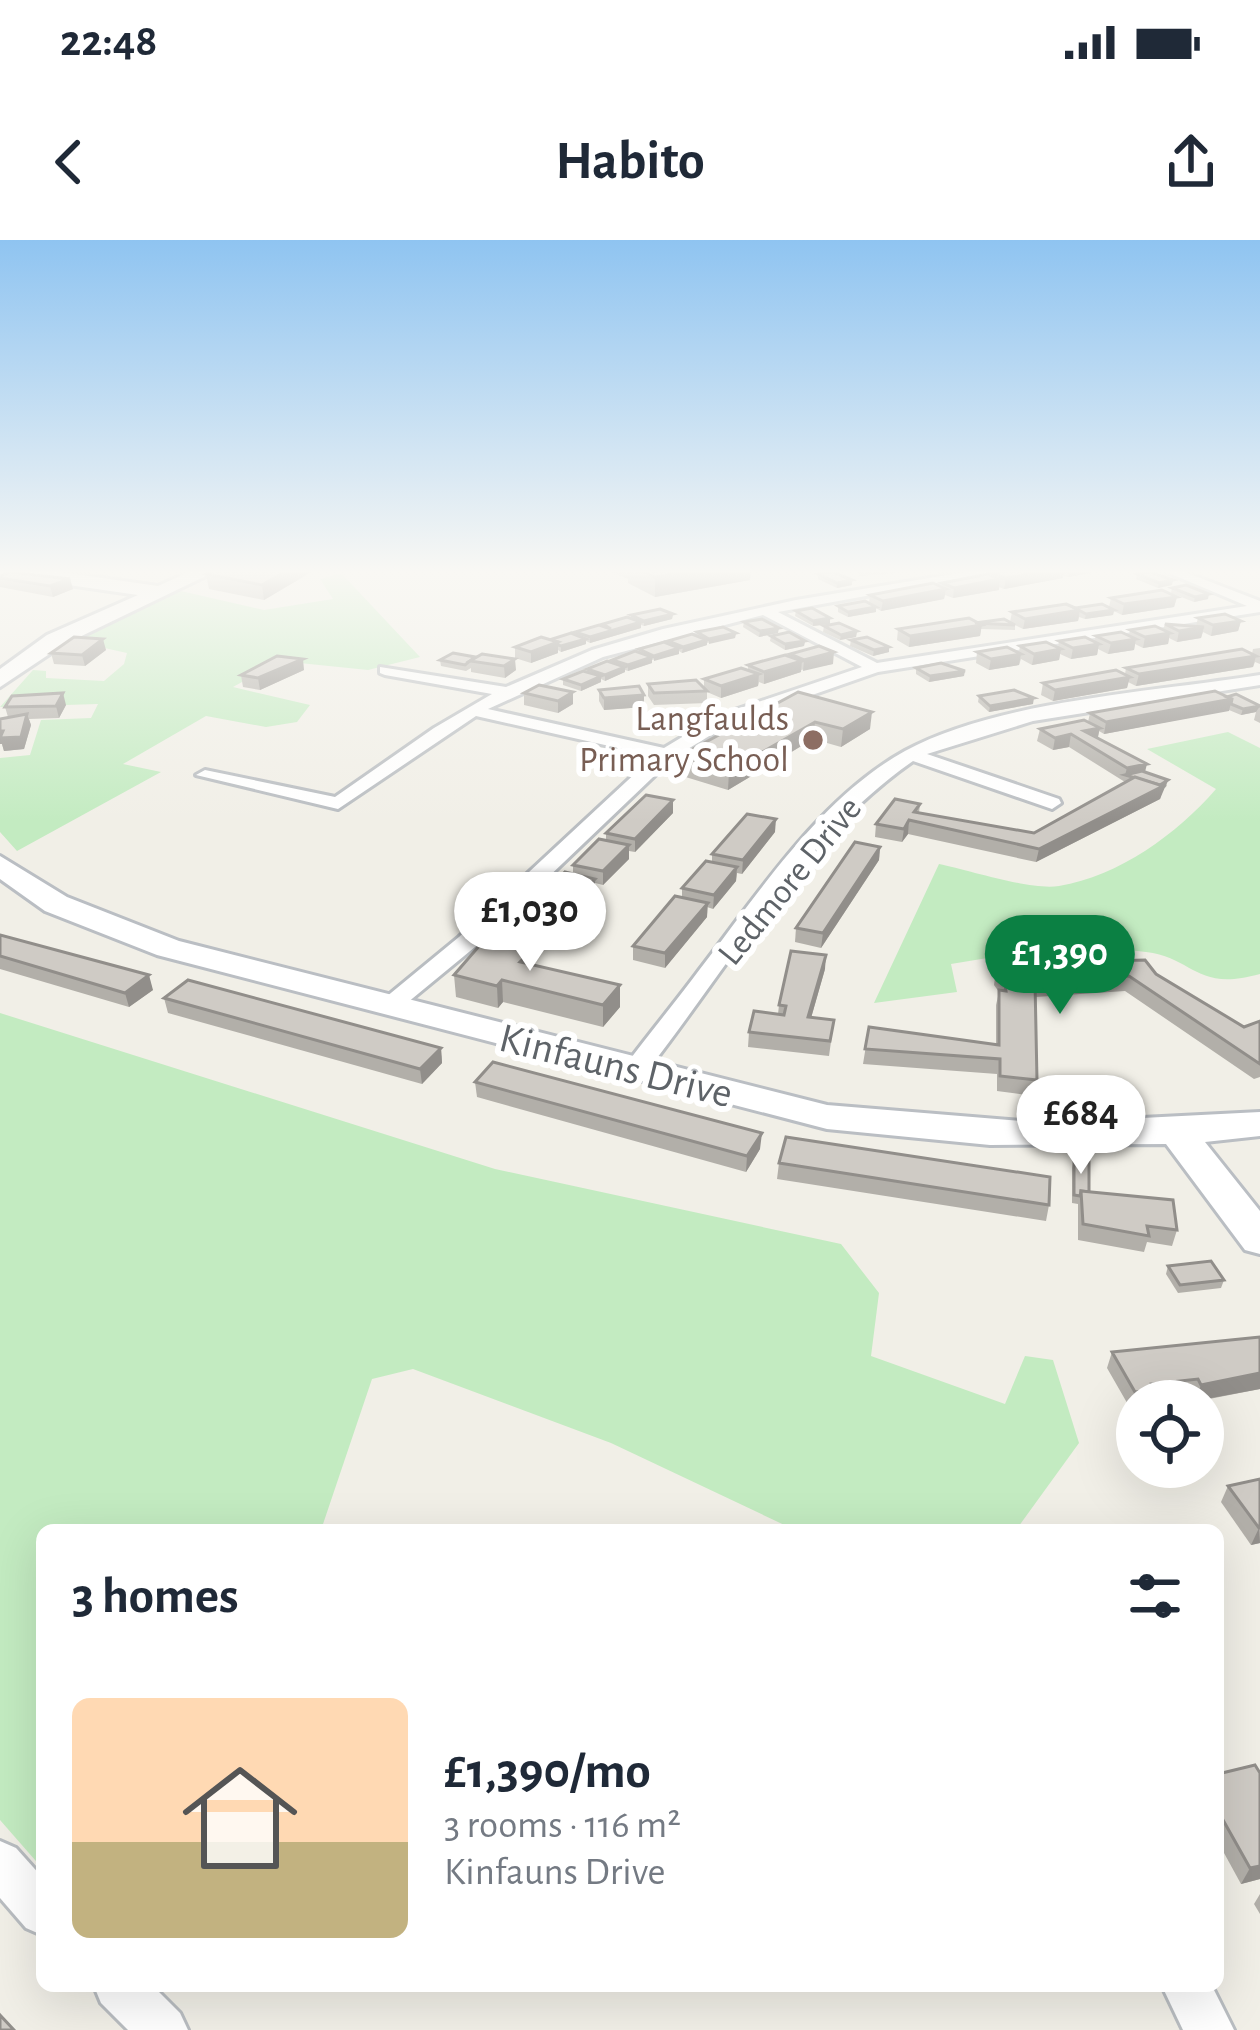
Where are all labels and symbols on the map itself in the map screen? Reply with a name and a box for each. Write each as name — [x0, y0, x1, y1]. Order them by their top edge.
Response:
place label: Langfaulds Primary School — [579, 701, 789, 778]
marker: Langfaulds Primary School — [800, 727, 826, 753]
street label: Ledmore Drive — [712, 790, 868, 972]
pin: £1,030 — [432, 872, 628, 974]
pin: £1,390 — [962, 915, 1158, 1017]
street label: Kinfauns Drive — [495, 1017, 737, 1115]
pin: £684 — [1010, 1075, 1152, 1177]

